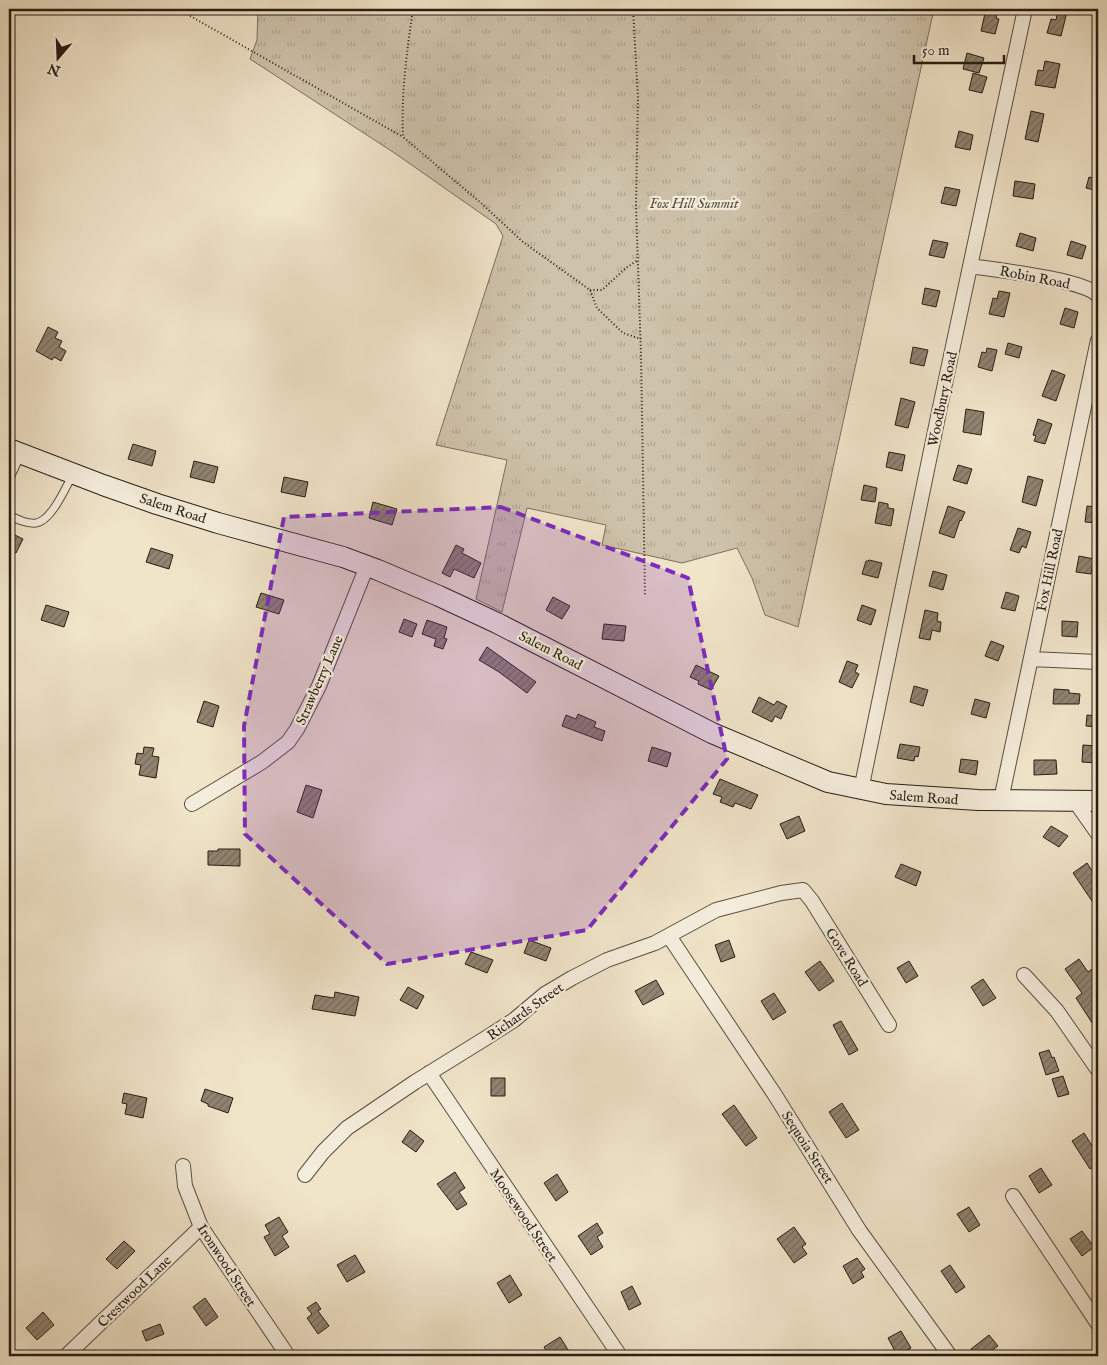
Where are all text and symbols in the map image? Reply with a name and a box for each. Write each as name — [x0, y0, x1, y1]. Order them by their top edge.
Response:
north arrow — [32, 32, 82, 82]
scale bar — [914, 32, 1004, 64]
text: 50 m — [922, 41, 950, 60]
text: N — [45, 59, 64, 80]
park label: Fox Hill Summit — [649, 195, 739, 213]
street label: Robin Road — [998, 262, 1072, 294]
street label: Woodbury Road — [924, 350, 962, 448]
street label: Salem Road — [137, 490, 209, 528]
street label: Fox Hill Road — [1032, 527, 1068, 613]
street label: Salem Road — [516, 627, 586, 675]
street label: Strawberry Lane — [292, 632, 348, 728]
street label: Salem Road — [889, 787, 959, 809]
street label: Gove Road — [821, 925, 872, 991]
street label: Richards Street — [484, 979, 567, 1045]
street label: Sequoia Street — [777, 1108, 837, 1187]
street label: Moosewood Street — [485, 1165, 561, 1266]
street label: Ironwood Street — [193, 1221, 260, 1311]
street label: Crestwood Lane — [94, 1252, 176, 1331]

